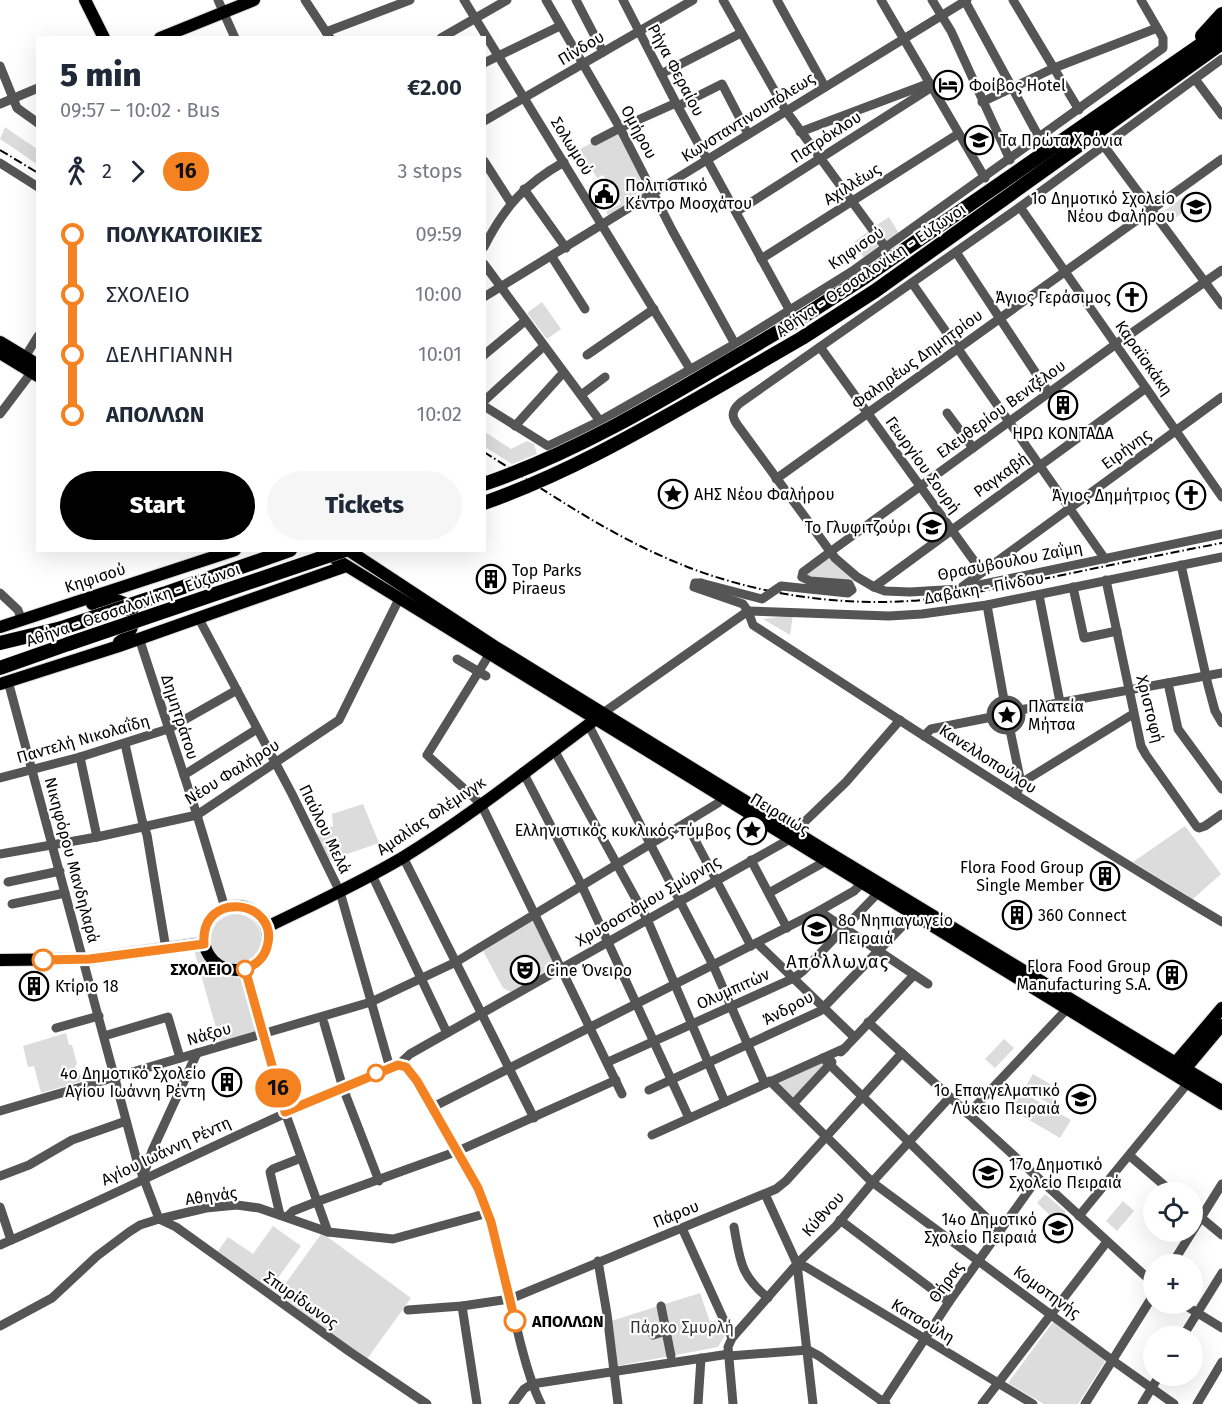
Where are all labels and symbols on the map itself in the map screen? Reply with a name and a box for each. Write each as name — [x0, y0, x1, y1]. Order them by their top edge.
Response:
street label: Ρήγα Φεραίου — [644, 21, 708, 119]
street label: Πίνδου — [554, 27, 608, 69]
street label: Κωνσταντινουπόλεως — [678, 68, 819, 166]
hotel icon: Φοίβος Hotel — [932, 69, 964, 101]
place label: Φοίβος Hotel — [969, 76, 1066, 95]
street label: Ομήρου — [617, 102, 661, 162]
street label: Πατρόκλου — [787, 107, 865, 167]
street label: Σολωμού — [547, 113, 597, 179]
school or university icon: Τα Πρώτα Χρόνια — [963, 124, 995, 156]
place label: Τα Πρώτα Χρόνια — [1000, 131, 1123, 150]
street label: Αχιλλέως — [820, 159, 884, 209]
place label: Πολιτιστικό Κέντρο Μοσχάτου — [625, 176, 752, 213]
public building icon: Πολιτιστικό Κέντρο Μοσχάτου — [588, 178, 620, 210]
place label: 1ο Δημοτικό Σχολείο Νέου Φαλήρου — [1031, 189, 1175, 226]
school or university icon: 1ο Δημοτικό Σχολείο Νέου Φαλήρου — [1180, 191, 1212, 223]
street label: Αθήνα - Θεσσαλονίκη - Εύζωνοι — [772, 199, 970, 341]
street label: Κηφισού — [825, 222, 887, 274]
church icon: Άγιος Γεράσιμος — [1116, 281, 1148, 313]
place label: Άγιος Γεράσιμος — [995, 288, 1112, 307]
street label: Φαληρέως Δημητρίου — [848, 305, 986, 413]
street label: Καραϊσκάκη — [1111, 317, 1177, 399]
street label: Ελευθερίου Βενιζέλου — [933, 356, 1069, 462]
building icon: ΗΡΩ ΚΟΝΤΑΔΑ — [1047, 389, 1079, 421]
street label: Γεωργίου Σουρή — [881, 413, 965, 517]
place label: ΗΡΩ ΚΟΝΤΑΔΑ — [1012, 424, 1115, 443]
street label: Ειρήνης — [1098, 424, 1155, 473]
street label: Ραγκαβή — [970, 449, 1032, 501]
place icon: ΑΗΣ Νέου Φαλήρου — [657, 478, 689, 510]
church icon: Άγιος Δημήτριος — [1175, 479, 1207, 511]
place label: ΑΗΣ Νέου Φαλήρου — [694, 485, 835, 504]
place label: Άγιος Δημήτριος — [1052, 486, 1170, 505]
school or university icon: Το Γλυφιτζούρι — [916, 511, 948, 543]
place label: Το Γλυφιτζούρι — [805, 518, 911, 537]
street label: Θρασύβουλου Ζαΐμη — [936, 537, 1084, 584]
street label: Αθήνα - Θεσσαλονίκη - Εύζωνοι — [24, 559, 242, 651]
street label: Κηφισού — [62, 559, 128, 597]
place label: Top Parks Piraeus — [512, 561, 581, 598]
building icon: Top Parks Piraeus — [475, 563, 507, 595]
street label: Δαβάκη - Πίνδου — [923, 568, 1045, 608]
street label: Δημητράτου — [157, 672, 203, 762]
street label: Χριστοφή — [1132, 673, 1168, 745]
place label: Πλατεία Μήτσα — [1028, 697, 1084, 734]
place icon: Πλατεία Μήτσα — [991, 699, 1023, 731]
street label: Παντελή Νικολαΐδη — [14, 710, 152, 767]
street label: Κανελλοπούλου — [936, 720, 1040, 798]
street label: Νέου Φαλήρου — [181, 735, 283, 809]
street label: Αμαλίας Φλέμινγκ — [373, 772, 489, 859]
street label: Νικηφόρου Μανδηλαρά — [41, 775, 103, 945]
street label: Παύλου Μελά — [295, 781, 355, 877]
street label: Πειραιώς — [747, 789, 814, 839]
place icon: Ελληνιστικός κυκλικός τύμβος — [736, 814, 768, 846]
place label: Ελληνιστικός κυκλικός τύμβος — [515, 821, 732, 840]
street label: Χρυσοστόμου Σμύρνης — [572, 852, 724, 950]
place label: Flora Food Group Single Member — [960, 858, 1085, 895]
building icon: Flora Food Group Single Member — [1089, 860, 1121, 892]
building icon: 360 Connect — [1001, 899, 1033, 931]
place label: 360 Connect — [1038, 906, 1127, 925]
place label: 8ο Νηπιαγωγείο Πειραιά — [838, 911, 953, 948]
school or university icon: 8ο Νηπιαγωγείο Πειραιά — [801, 913, 833, 945]
unlabelled marker — [32, 949, 54, 971]
district label: Απόλλωνας — [786, 951, 890, 973]
theatre icon: Cine Όνειρο — [509, 954, 541, 986]
place label: Flora Food Group Manufacturing S.A. — [1016, 957, 1151, 994]
building icon: Flora Food Group Manufacturing S.A. — [1156, 959, 1188, 991]
place label: ΣΧΟΛΕΙΟ — [170, 960, 232, 979]
marker: ΣΧΟΛΕΙΟ — [236, 960, 254, 978]
place label: Cine Όνειρο — [546, 961, 632, 980]
street label: Ολυμπιτών — [694, 964, 773, 1014]
building icon: Κτίριο 18 — [18, 970, 50, 1002]
place label: Κτίριο 18 — [55, 977, 119, 996]
street label: Άνδρου — [760, 987, 816, 1029]
street label: Νάξου — [185, 1019, 233, 1049]
place label: 4ο Δημοτικό Σχολείο Αγίου Ιωάννη Ρέντη — [60, 1064, 206, 1101]
unlabelled marker — [367, 1064, 385, 1082]
building icon: 4ο Δημοτικό Σχολείο Αγίου Ιωάννη Ρέντη — [211, 1066, 243, 1098]
line badge: 16 — [251, 1068, 305, 1108]
place label: 1ο Επαγγελματικό Λύκειο Πειραιά — [934, 1081, 1060, 1118]
school or university icon: 1ο Επαγγελματικό Λύκειο Πειραιά — [1065, 1083, 1097, 1115]
street label: Αγίου Ιωάννη Ρέντη — [98, 1113, 234, 1189]
place label: 17ο Δημοτικό Σχολείο Πειραιά — [1009, 1155, 1122, 1192]
school or university icon: 17ο Δημοτικό Σχολείο Πειραιά — [972, 1157, 1004, 1189]
street label: Αθηνάς — [184, 1183, 239, 1209]
street label: Κύθνου — [798, 1188, 848, 1240]
street label: Πάρου — [650, 1196, 702, 1232]
place label: 14ο Δημοτικό Σχολείο Πειραιά — [924, 1210, 1037, 1247]
school or university icon: 14ο Δημοτικό Σχολείο Πειραιά — [1042, 1212, 1074, 1244]
street label: Θήρας — [925, 1257, 968, 1306]
street label: Κομοτηνής — [1010, 1261, 1085, 1323]
street label: Σπυρίδωνος — [260, 1267, 342, 1333]
street label: Κατσούλη — [888, 1295, 958, 1347]
marker: ΑΠΟΛΛΩΝ — [504, 1310, 526, 1332]
place label: ΑΠΟΛΛΩΝ — [531, 1312, 604, 1331]
park label: Πάρκο Σµυρλή — [630, 1318, 734, 1337]

